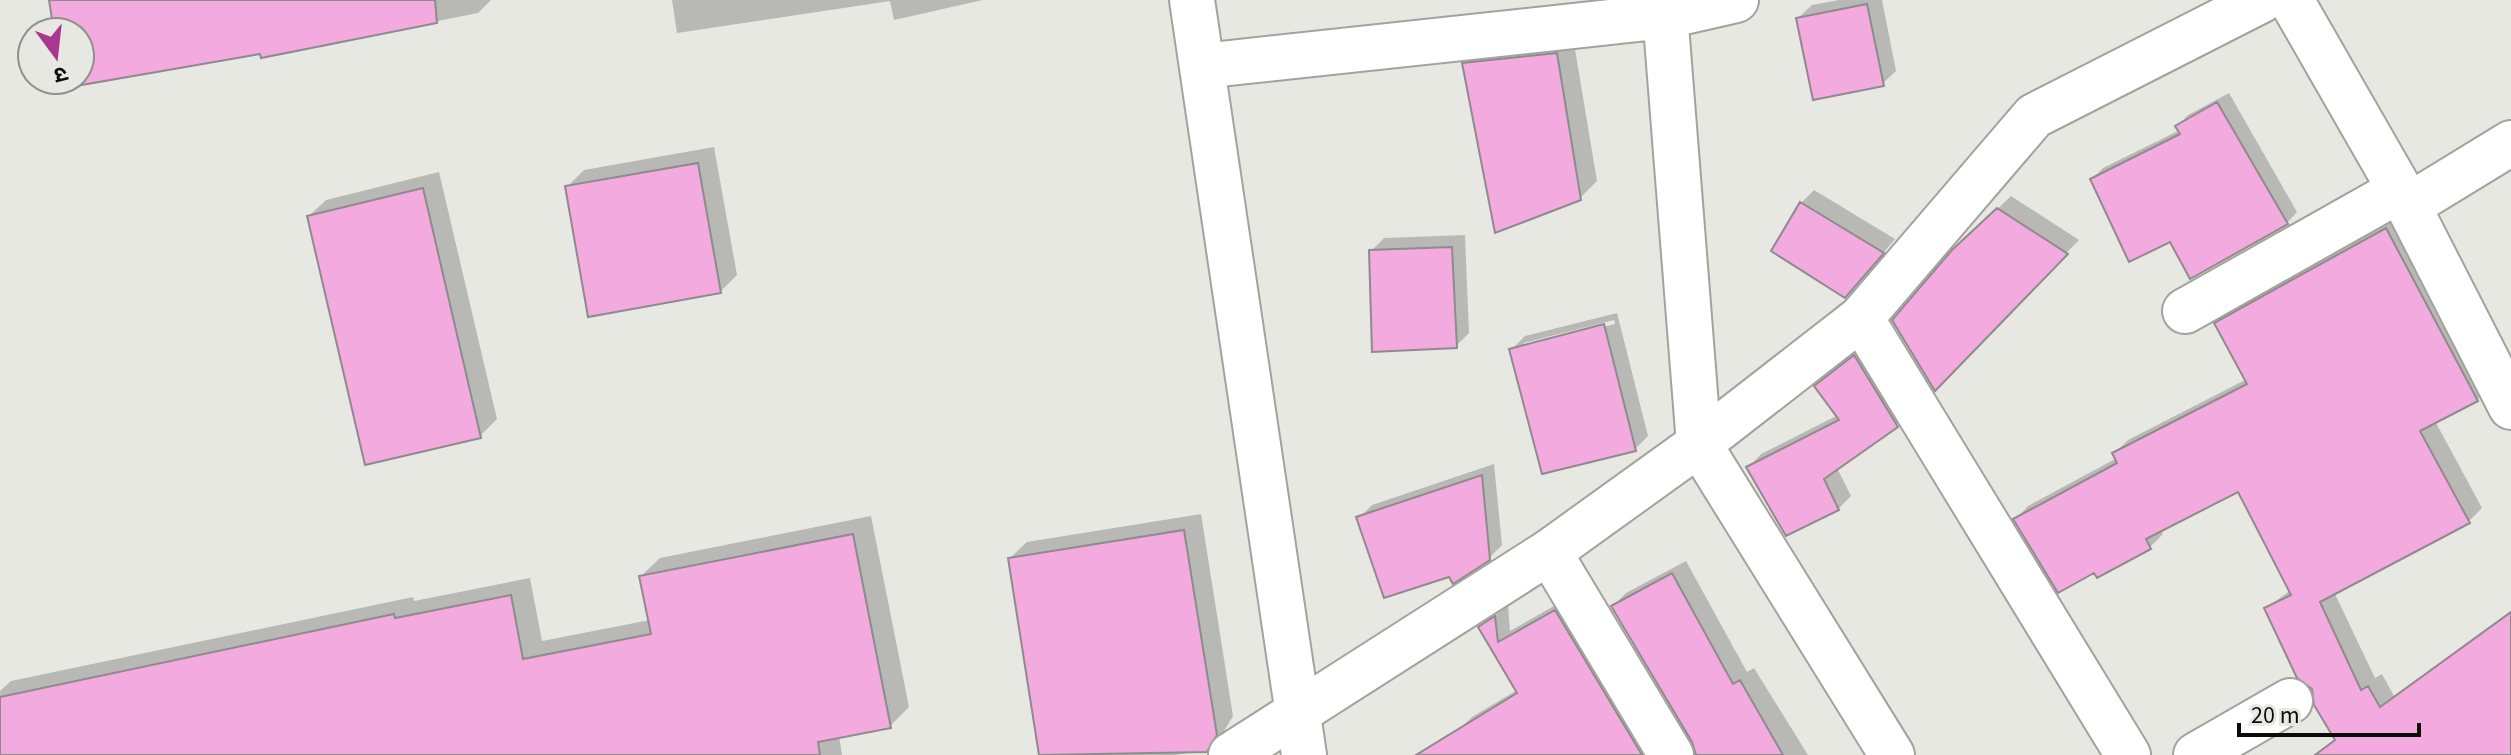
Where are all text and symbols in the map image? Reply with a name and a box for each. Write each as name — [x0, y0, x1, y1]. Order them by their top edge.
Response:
north arrow — [16, 16, 96, 96]
text: उ — [49, 57, 71, 92]
scale bar — [2239, 687, 2419, 737]
text: 20 m — [2251, 698, 2300, 733]

